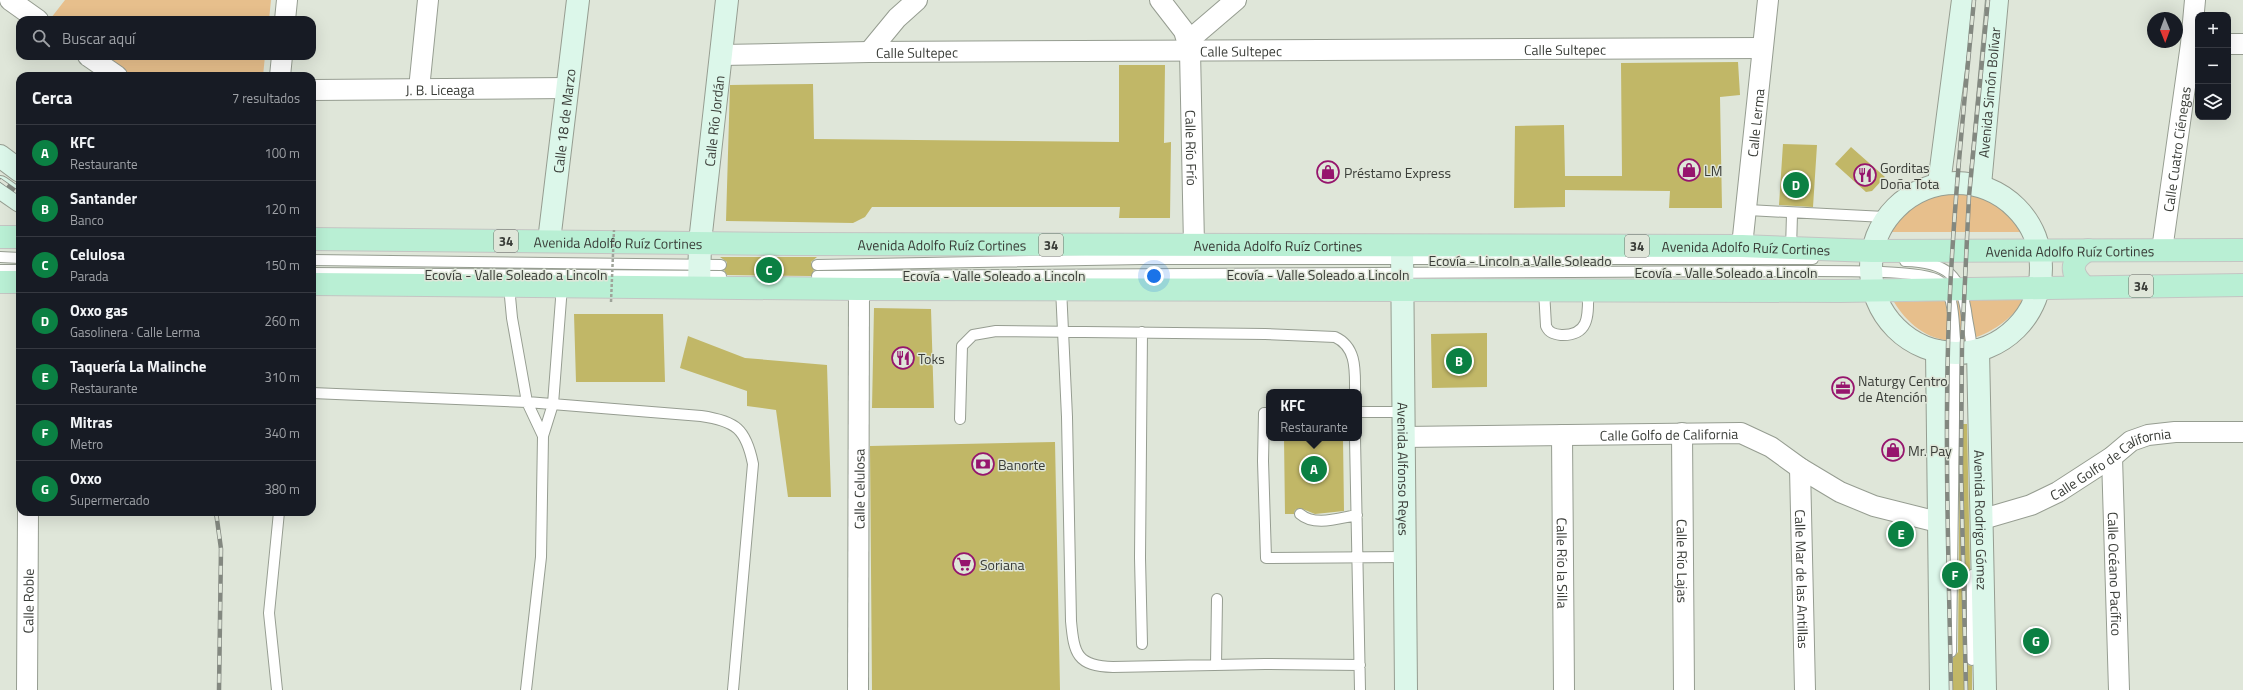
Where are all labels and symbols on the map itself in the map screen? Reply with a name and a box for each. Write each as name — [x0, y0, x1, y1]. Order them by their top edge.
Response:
north arrow — [2147, 12, 2183, 48]
street label: Avenida Simón Bolívar — [1972, 26, 2005, 159]
street label: Calle Sultepec — [1524, 38, 1606, 60]
street label: Calle Sultepec — [1200, 40, 1282, 61]
street label: Calle Sultepec — [876, 41, 958, 62]
street label: Calle 18 de Marzo — [547, 67, 580, 174]
street label: Calle Río Jordán — [698, 74, 729, 167]
street label: J. B. Liceaga — [405, 78, 475, 100]
street label: Calle Cuatro Ciénegas — [2157, 85, 2195, 213]
street label: Calle Lerma — [1741, 87, 1769, 158]
street label: Calle Río Frío — [1181, 110, 1203, 186]
shop icon: LM — [1676, 157, 1702, 183]
place label: Gorditas Doña Tota — [1880, 157, 1939, 194]
shop icon: Préstamo Express — [1315, 159, 1341, 185]
place label: LM — [1704, 160, 1722, 181]
place label: Préstamo Express — [1344, 162, 1451, 183]
restaurant icon: Gorditas Doña Tota — [1852, 162, 1878, 188]
pin: D — [1783, 170, 1809, 200]
road number: 34 — [494, 230, 518, 252]
street label: Avenida Adolfo Ruíz Cortines — [534, 231, 702, 254]
street label: Avenida Adolfo Ruíz Cortines — [858, 234, 1026, 255]
road number: 34 — [1039, 234, 1063, 256]
street label: Avenida Adolfo Ruíz Cortines — [1194, 234, 1362, 256]
road number: 34 — [1625, 235, 1649, 257]
street label: Avenida Adolfo Ruíz Cortines — [1662, 235, 1831, 260]
street label: Avenida Adolfo Ruíz Cortines — [1986, 240, 2154, 261]
street label: Ecovía - Lincoln a Valle Soleado — [1428, 250, 1612, 271]
pin: C — [756, 255, 782, 285]
street label: Ecovía - Valle Soleado a Lincoln — [1634, 262, 1818, 283]
street label: Ecovía - Valle Soleado a Lincoln — [424, 264, 608, 285]
street label: Ecovía - Valle Soleado a Lincoln — [1226, 264, 1410, 285]
street label: Ecovía - Valle Soleado a Lincoln — [902, 265, 1086, 286]
your location — [1144, 266, 1164, 286]
road number: 34 — [2129, 275, 2153, 297]
restaurant icon: Toks — [890, 345, 916, 371]
pin: B — [1446, 346, 1472, 376]
place label: Toks — [918, 348, 945, 369]
place label: Naturgy Centro de Atención — [1858, 370, 1948, 407]
office icon: Naturgy Centro de Atención — [1830, 375, 1856, 401]
street label: Avenida Alfonso Reyes — [1393, 402, 1415, 536]
street label: Calle Golfo de California — [2046, 422, 2172, 505]
street label: Calle Golfo de California — [1600, 423, 1738, 445]
shop icon: Mr. Pay — [1880, 437, 1906, 463]
place label: Mr. Pay — [1908, 440, 1952, 461]
street label: Calle Celulosa — [848, 449, 869, 529]
street label: Avenida Rodrigo Gómez — [1970, 450, 1993, 590]
bank icon: Banorte — [970, 451, 996, 477]
place label: Banorte — [998, 454, 1045, 475]
pin: A — [1301, 454, 1327, 484]
street label: Calle Mar de las Antillas — [1790, 509, 1815, 649]
street label: Calle Océano Pacífico — [2103, 512, 2128, 636]
street label: Calle Río la Silla — [1552, 517, 1574, 609]
street label: Calle Río Lajas — [1672, 519, 1694, 603]
pin: E — [1888, 519, 1914, 549]
supermarket icon: Soriana — [951, 551, 977, 577]
place label: Soriana — [980, 554, 1024, 575]
pin: F — [1942, 560, 1968, 590]
street label: Calle Roble — [17, 569, 38, 633]
pin: G — [2023, 626, 2049, 656]

